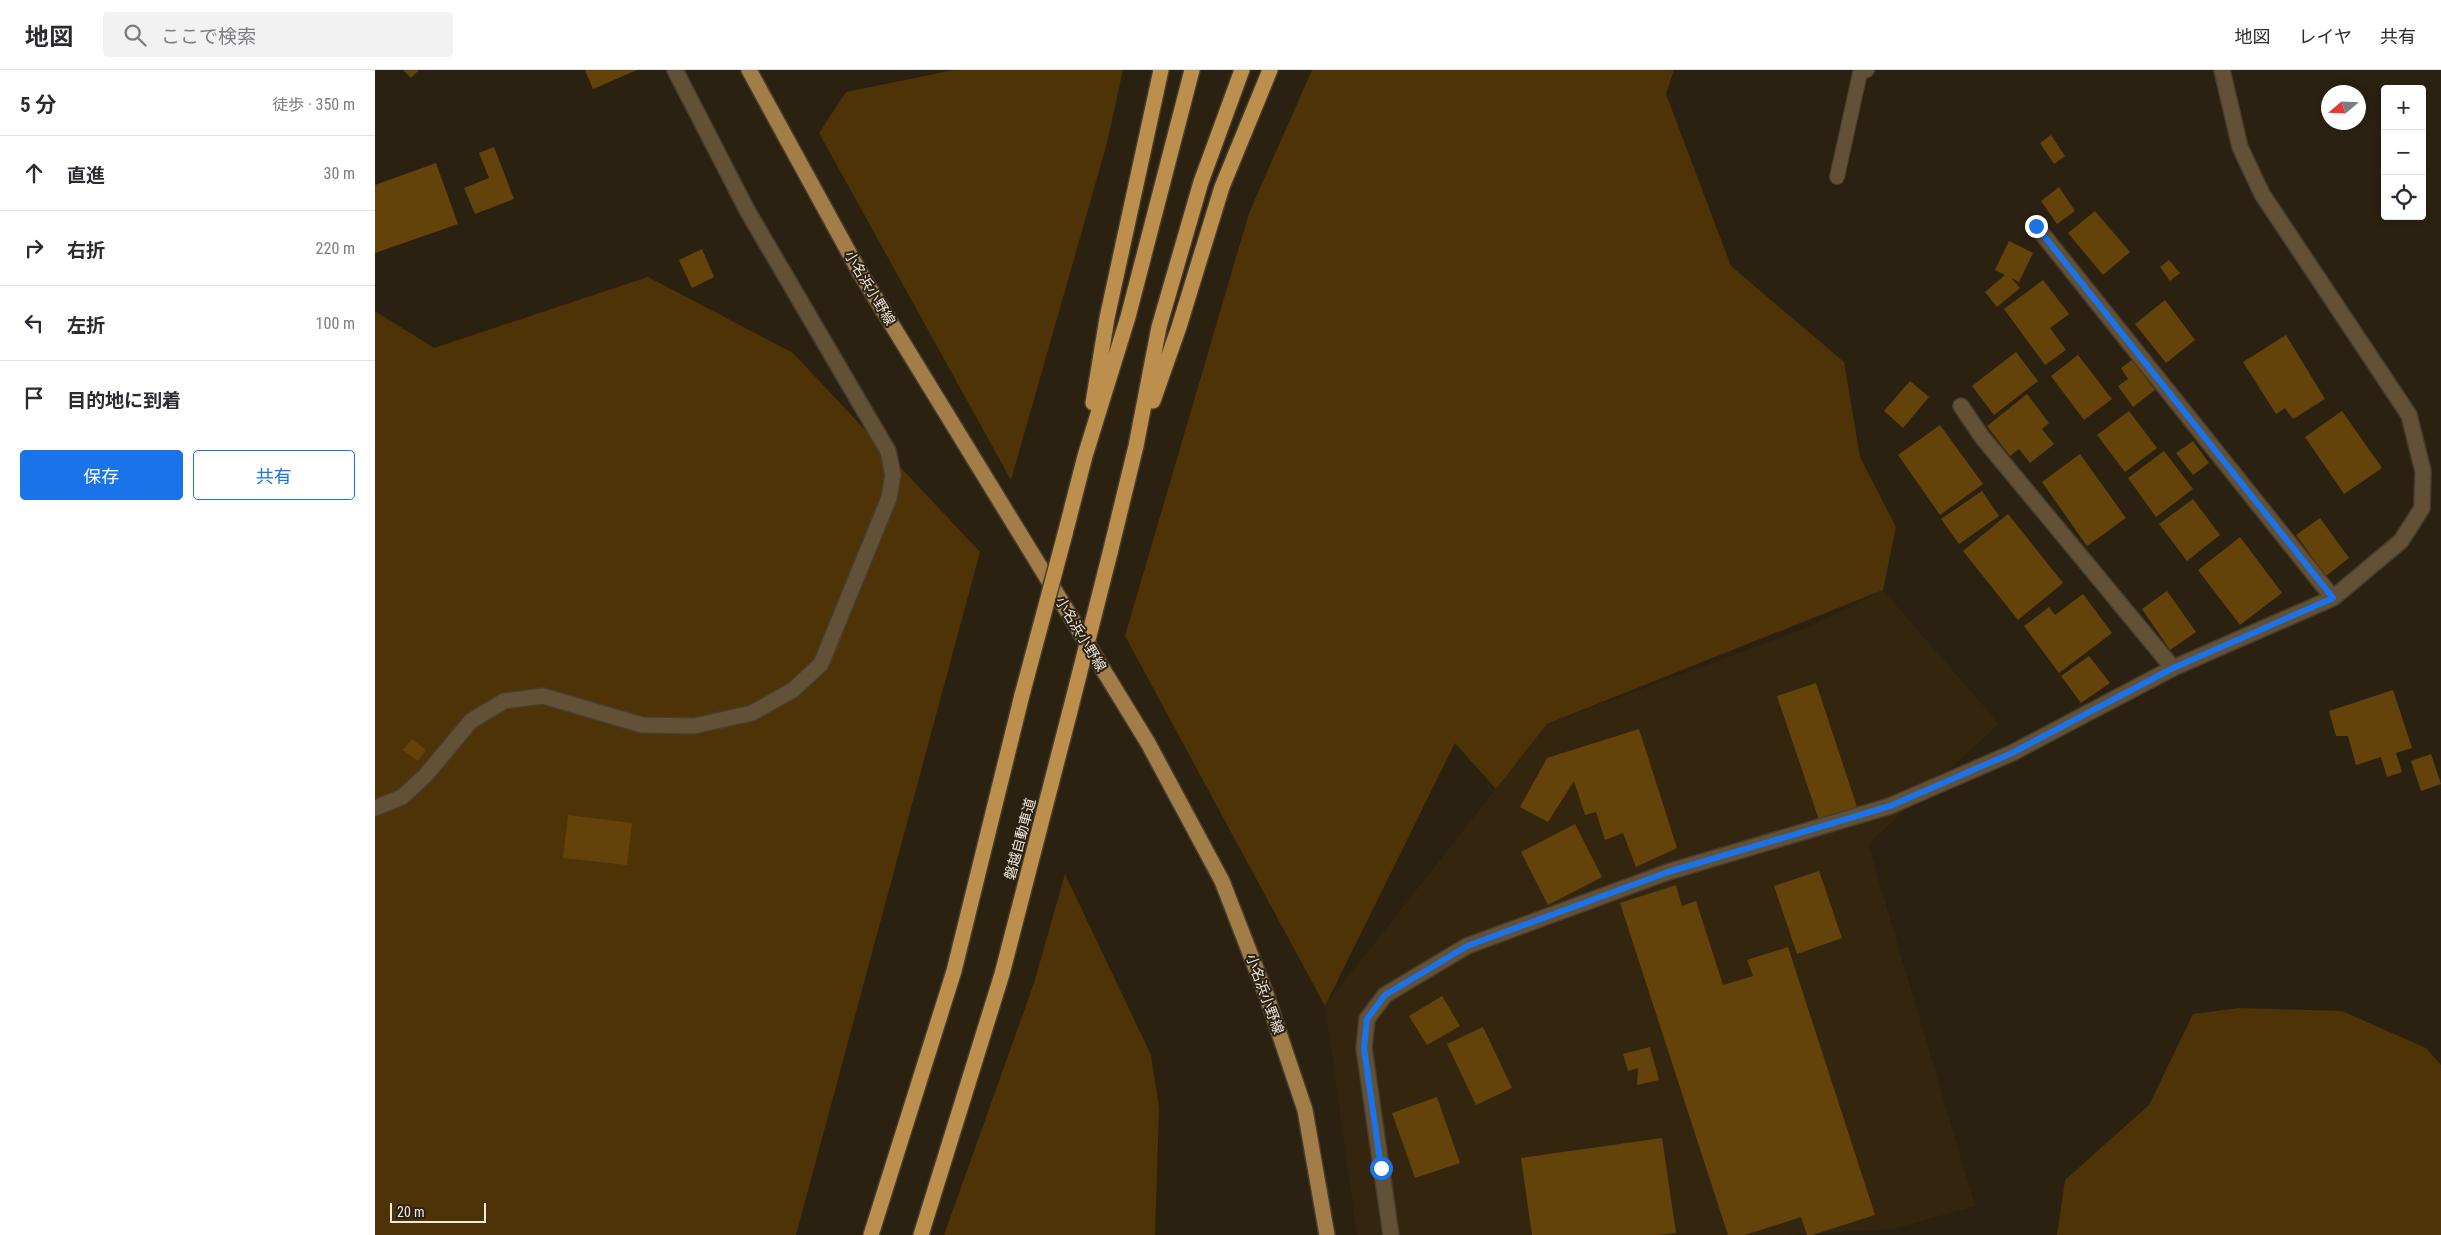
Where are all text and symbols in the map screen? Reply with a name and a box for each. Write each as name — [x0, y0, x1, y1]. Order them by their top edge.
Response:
search box — [103, 12, 453, 57]
icon: search — [121, 21, 149, 49]
text: 地図 — [25, 23, 73, 51]
text: ここで検索 — [161, 25, 256, 48]
text: 地図 — [2235, 26, 2271, 47]
text: レイヤ — [2299, 26, 2352, 47]
text: 共有 — [2380, 26, 2416, 47]
north arrow — [2321, 85, 2366, 130]
map controls — [2381, 85, 2426, 220]
button: + — [2381, 85, 2426, 130]
text: 5 分 — [20, 93, 56, 117]
text: 徒歩 · 350 m — [272, 95, 355, 114]
button: − — [2381, 130, 2426, 175]
icon: ahead — [20, 159, 48, 187]
text: 直進 — [67, 164, 105, 187]
text: 30 m — [323, 164, 355, 183]
button: locate — [2381, 175, 2426, 220]
route end — [2025, 215, 2048, 238]
icon: right — [20, 234, 48, 262]
text: 右折 — [67, 239, 105, 262]
text: 220 m — [316, 239, 355, 258]
street label: 小名浜小野線 — [842, 248, 898, 328]
icon: left — [20, 309, 48, 337]
text: 左折 — [67, 314, 105, 337]
text: 100 m — [316, 314, 355, 333]
icon: arrive — [20, 384, 48, 412]
text: 目的地に到着 — [67, 389, 181, 412]
button: 保存 — [20, 450, 183, 500]
button: 共有 — [193, 450, 355, 500]
street label: 小名浜小野線 — [1053, 594, 1109, 674]
street label: 磐越自動車道 — [1001, 796, 1039, 882]
street label: 小名浜小野線 — [1243, 952, 1287, 1036]
route start — [1370, 1157, 1393, 1180]
scale bar — [390, 1200, 486, 1223]
text: 20 m — [397, 1204, 425, 1220]

